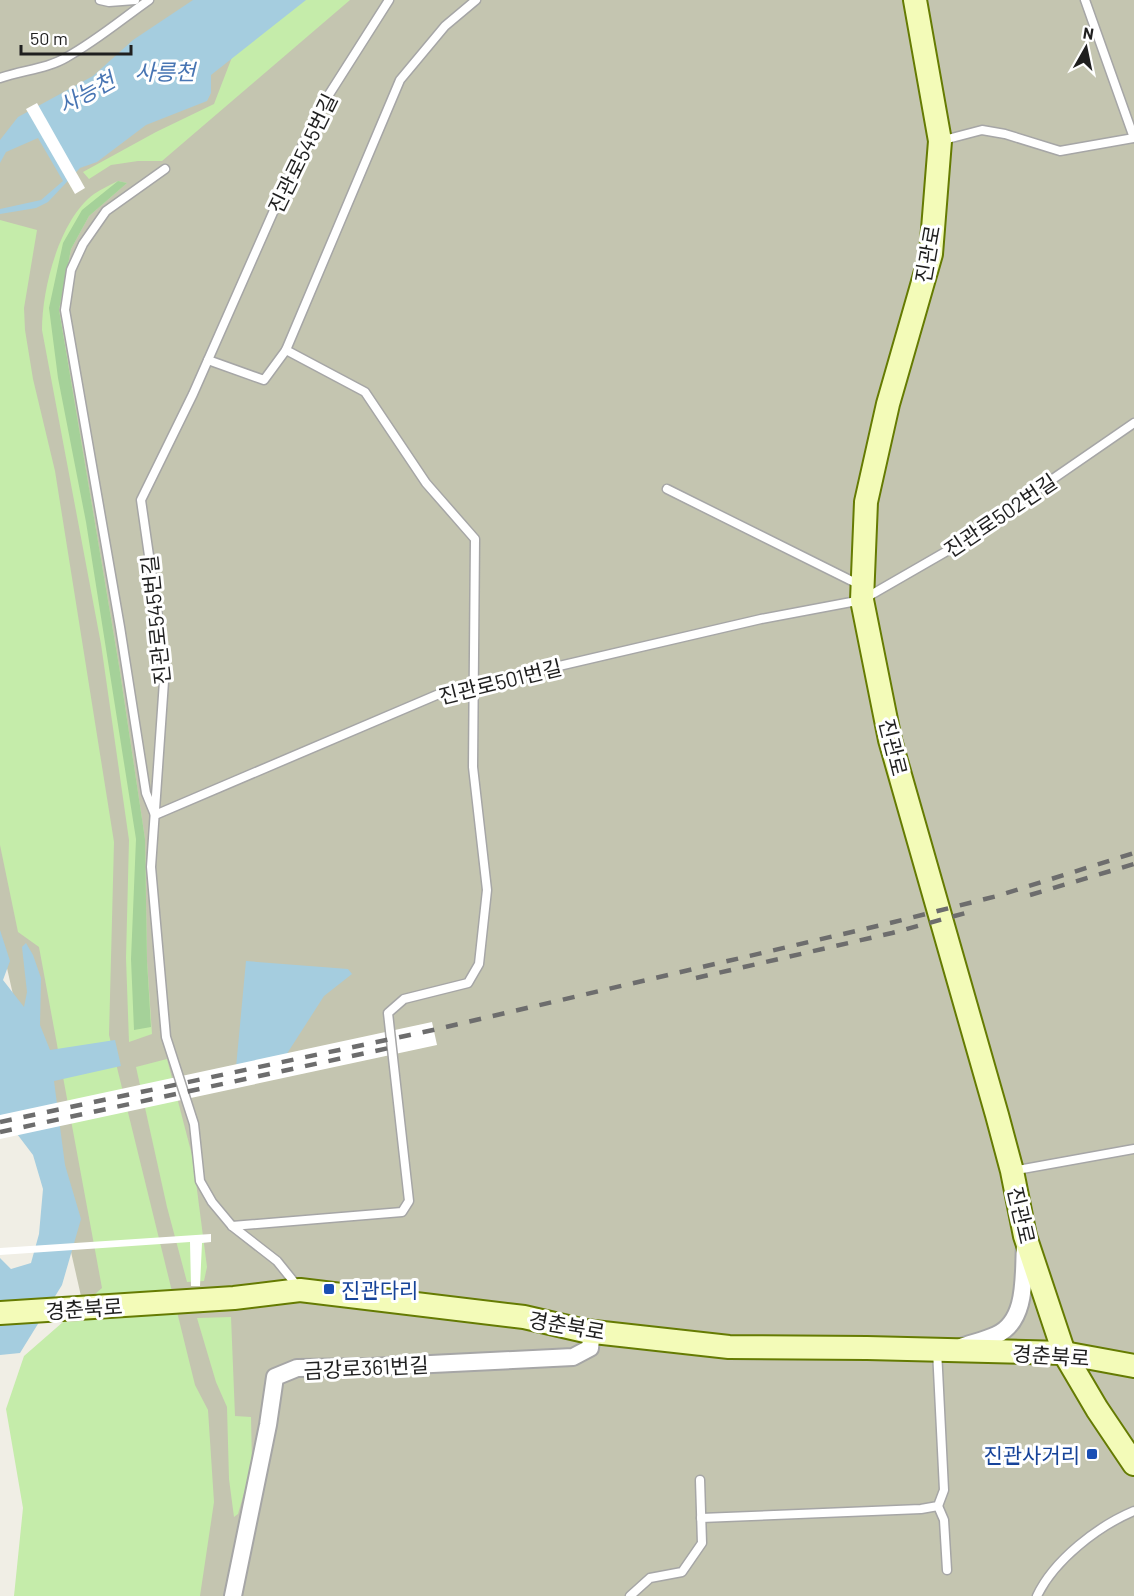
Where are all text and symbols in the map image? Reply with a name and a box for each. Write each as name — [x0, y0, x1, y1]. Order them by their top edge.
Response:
scale bar — [21, 18, 130, 56]
north arrow — [1056, 18, 1116, 78]
text: N — [1082, 22, 1095, 43]
text: 50 m — [30, 27, 68, 49]
water label: 사릉천 — [135, 58, 198, 84]
water label: 사능천 — [53, 65, 121, 118]
street label: 진관로545번길 — [262, 89, 342, 217]
street label: 진관로 — [910, 223, 944, 285]
street label: 진관로502번길 — [939, 468, 1061, 562]
street label: 진관로545번길 — [136, 554, 174, 686]
street label: 진관로501번길 — [436, 654, 564, 708]
street label: 진관로 — [875, 716, 913, 778]
street label: 진관로 — [1003, 1184, 1041, 1246]
place label: 진관다리 — [341, 1277, 418, 1302]
marker: 진관다리 — [322, 1282, 336, 1296]
street label: 경춘북로 — [45, 1293, 123, 1323]
street label: 경춘북로 — [527, 1306, 607, 1344]
street label: 경춘북로 — [1012, 1340, 1090, 1370]
street label: 금강로361번길 — [303, 1351, 429, 1383]
place label: 진관사거리 — [983, 1442, 1080, 1467]
marker: 진관사거리 — [1085, 1447, 1099, 1461]

